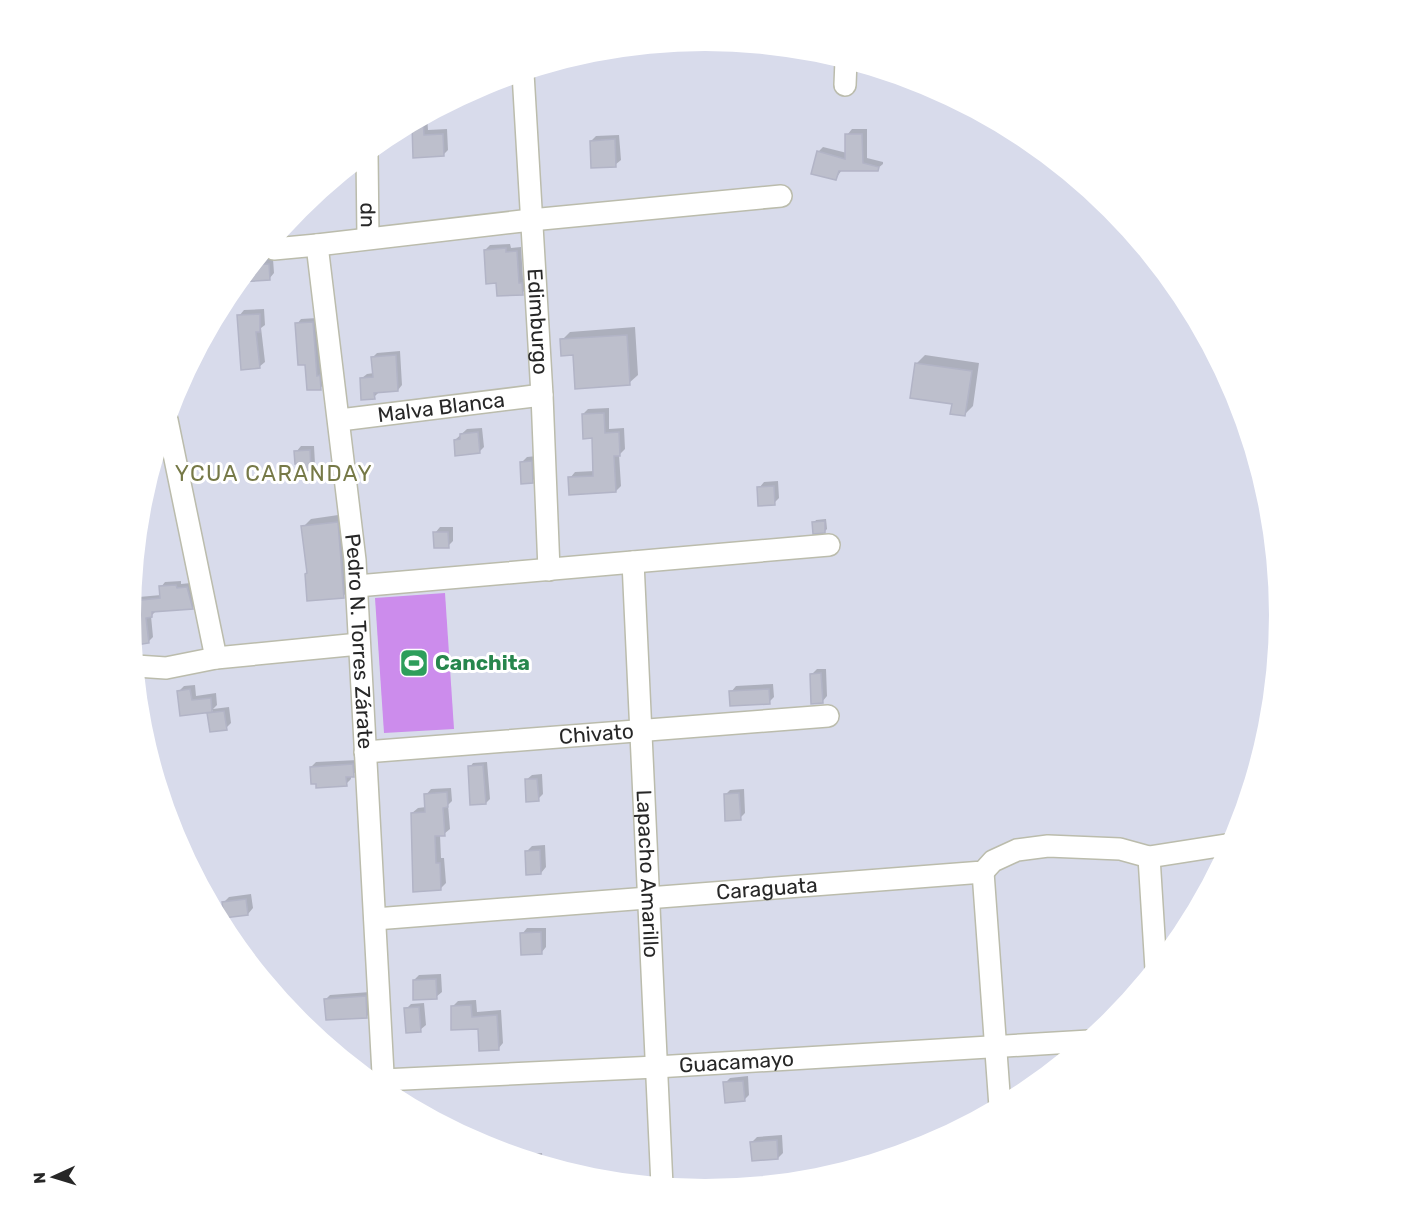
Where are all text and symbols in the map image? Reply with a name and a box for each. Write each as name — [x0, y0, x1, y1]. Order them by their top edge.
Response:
street label: dn — [356, 202, 381, 228]
street label: Edimburgo — [523, 268, 554, 375]
street label: Malva Blanca — [376, 387, 506, 427]
district label: YCUA CARANDAY — [175, 460, 373, 487]
street label: Pedro N. Torres Zárate — [340, 532, 378, 750]
sports icon: Canchita — [398, 647, 430, 679]
place label: Canchita — [435, 650, 530, 675]
street label: Chivato — [558, 718, 635, 749]
street label: Lapacho Amarillo — [632, 789, 664, 958]
street label: Caraguata — [715, 872, 818, 905]
street label: Guacamayo — [678, 1046, 795, 1078]
north arrow — [24, 1147, 84, 1207]
text: N — [30, 1172, 49, 1184]

